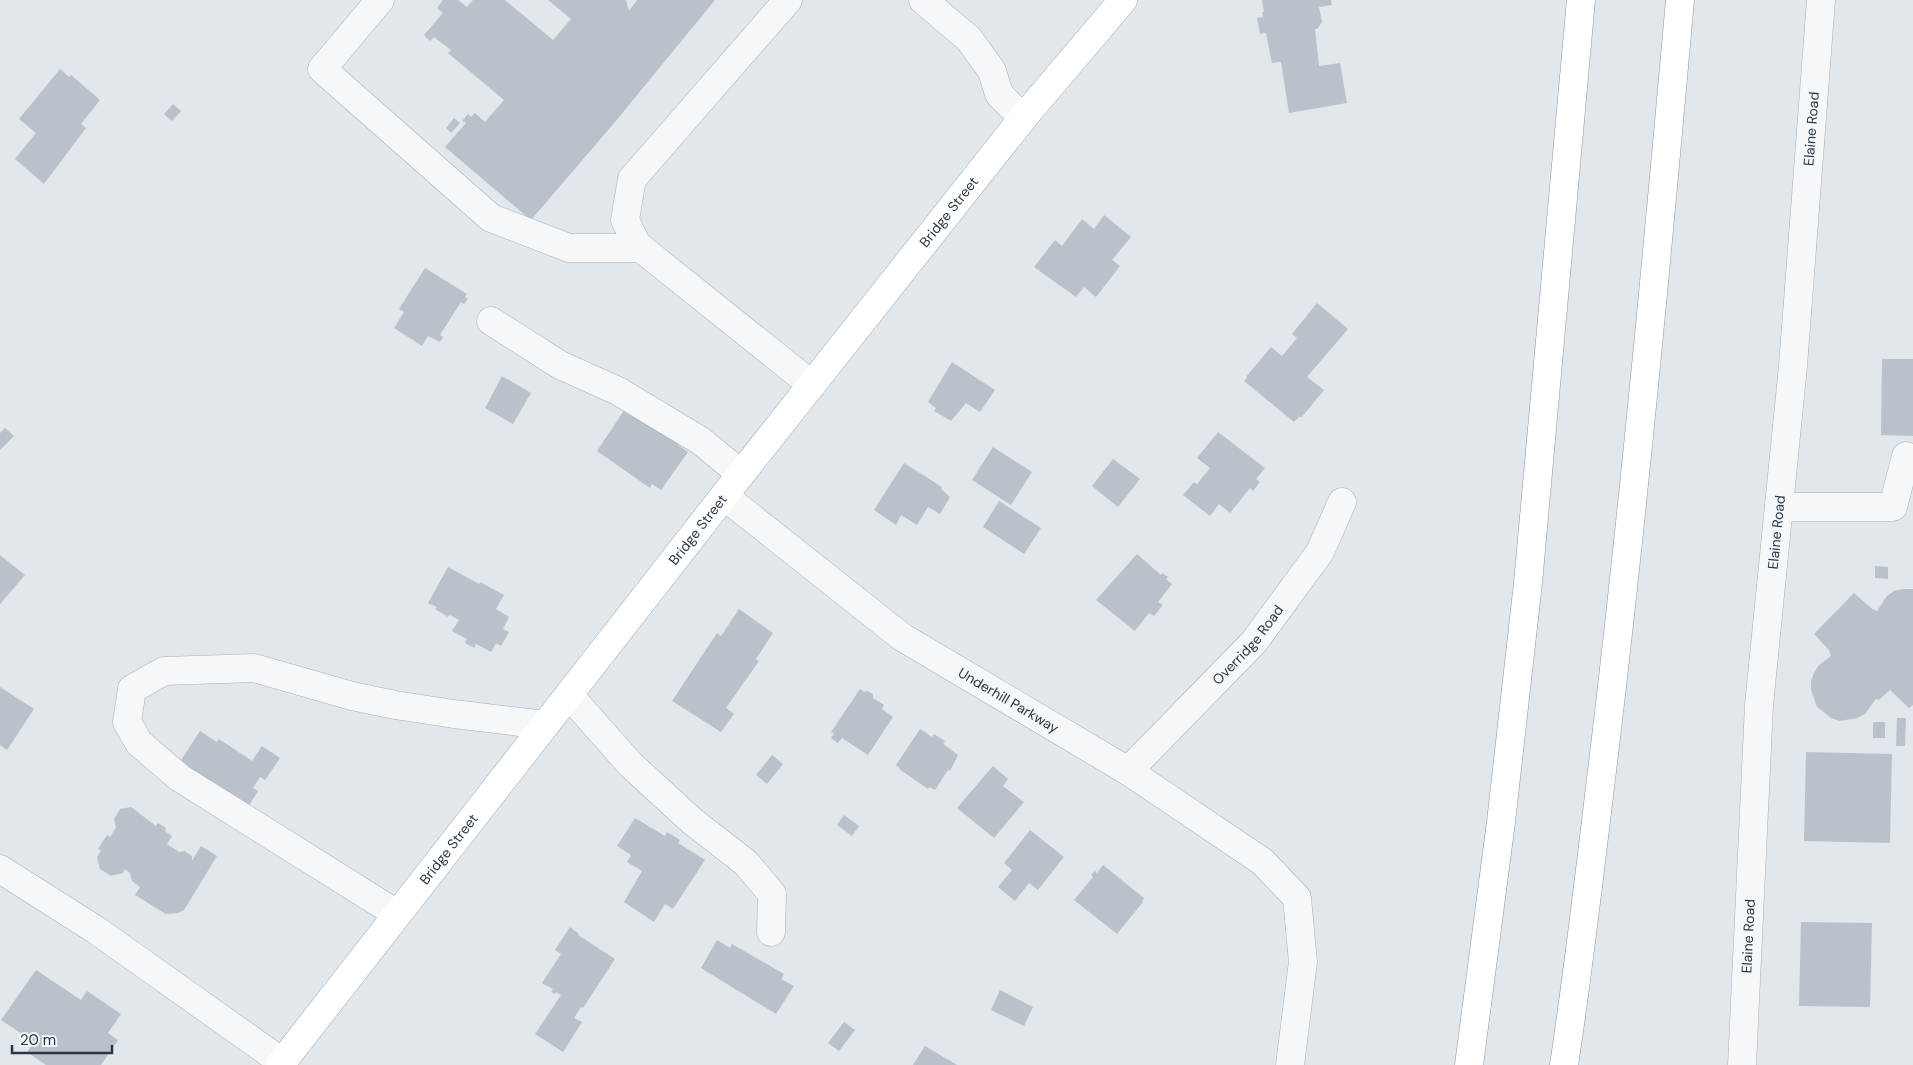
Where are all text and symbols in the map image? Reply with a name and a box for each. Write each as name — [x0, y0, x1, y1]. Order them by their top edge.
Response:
street label: Elaine Road — [1799, 91, 1823, 167]
street label: Bridge Street — [915, 173, 982, 251]
street label: Bridge Street — [664, 491, 731, 569]
street label: Elaine Road — [1764, 494, 1789, 570]
street label: Overridge Road — [1208, 601, 1287, 689]
street label: Underhill Parkway — [955, 663, 1062, 737]
street label: Bridge Street — [415, 810, 482, 888]
street label: Elaine Road — [1737, 899, 1759, 974]
scale bar — [12, 1022, 112, 1054]
text: 20 m — [20, 1030, 56, 1050]

